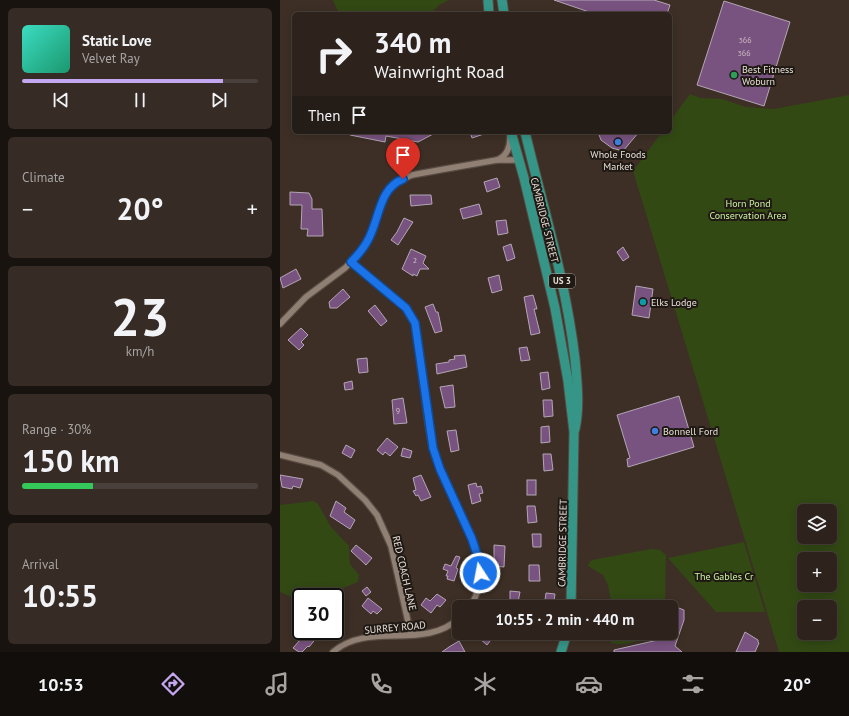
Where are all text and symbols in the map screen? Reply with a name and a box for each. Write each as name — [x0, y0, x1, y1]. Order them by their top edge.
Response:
text: 340 m — [374, 24, 451, 61]
icon: right — [308, 28, 360, 80]
text: Static Love — [82, 31, 152, 50]
house number: 366 — [738, 35, 752, 45]
house number: 366 — [737, 48, 751, 58]
text: Velvet Ray — [82, 50, 140, 67]
text: Wainwright Road — [374, 60, 504, 83]
place label: Best Fitness Woburn — [742, 63, 793, 88]
marker: Best Fitness Woburn — [729, 70, 739, 80]
icon: previous — [50, 89, 72, 111]
icon: pause — [129, 89, 151, 111]
icon: next — [208, 89, 230, 111]
icon: arrive — [348, 104, 370, 126]
text: Then — [308, 106, 340, 125]
marker: Whole Foods Market — [613, 137, 623, 147]
pin — [386, 138, 420, 179]
icon: arrive — [392, 144, 414, 166]
place label: Whole Foods Market — [590, 148, 646, 173]
text: Climate — [22, 169, 65, 186]
street label: CAMBRIDGE STREET — [528, 176, 562, 265]
text: 20° — [116, 189, 164, 228]
text: − — [22, 195, 33, 223]
text: + — [247, 195, 258, 223]
park label: Horn Pond Conservation Area — [709, 197, 787, 222]
house number: 2 — [413, 255, 417, 265]
road number: US 3 — [549, 274, 575, 288]
text: 23 — [111, 283, 169, 350]
place label: Elks Lodge — [651, 296, 697, 309]
marker: Elks Lodge — [638, 297, 648, 307]
text: km/h — [126, 343, 154, 360]
house number: 9 — [396, 405, 400, 415]
text: Range · 30% — [22, 421, 91, 438]
place label: Bonnell Ford — [663, 425, 718, 438]
marker: Bonnell Ford — [650, 426, 660, 436]
text: 150 km — [22, 441, 120, 480]
street label: CAMBRIDGE STREET — [555, 499, 570, 587]
map controls — [797, 504, 837, 640]
button: layers — [797, 504, 837, 544]
street label: RED COACH LANE — [390, 534, 419, 612]
position arrow — [459, 552, 501, 594]
button: + — [797, 552, 837, 592]
text: Arrival — [22, 556, 58, 573]
park label: The Gables Cr — [694, 570, 754, 583]
text: 10:55 — [22, 576, 98, 615]
speed limit sign: 30 — [292, 588, 344, 640]
button: − — [797, 600, 837, 640]
text: 10:55 · 2 min · 440 m — [496, 610, 634, 629]
street label: SURREY ROAD — [364, 618, 426, 637]
icon: directions — [159, 670, 187, 698]
icon: music — [263, 670, 291, 698]
icon: phone — [367, 670, 395, 698]
icon: climate — [471, 670, 499, 698]
icon: car — [575, 670, 603, 698]
icon: filters — [679, 670, 707, 698]
text: 10:53 — [38, 673, 84, 696]
text: 20° — [783, 673, 811, 696]

